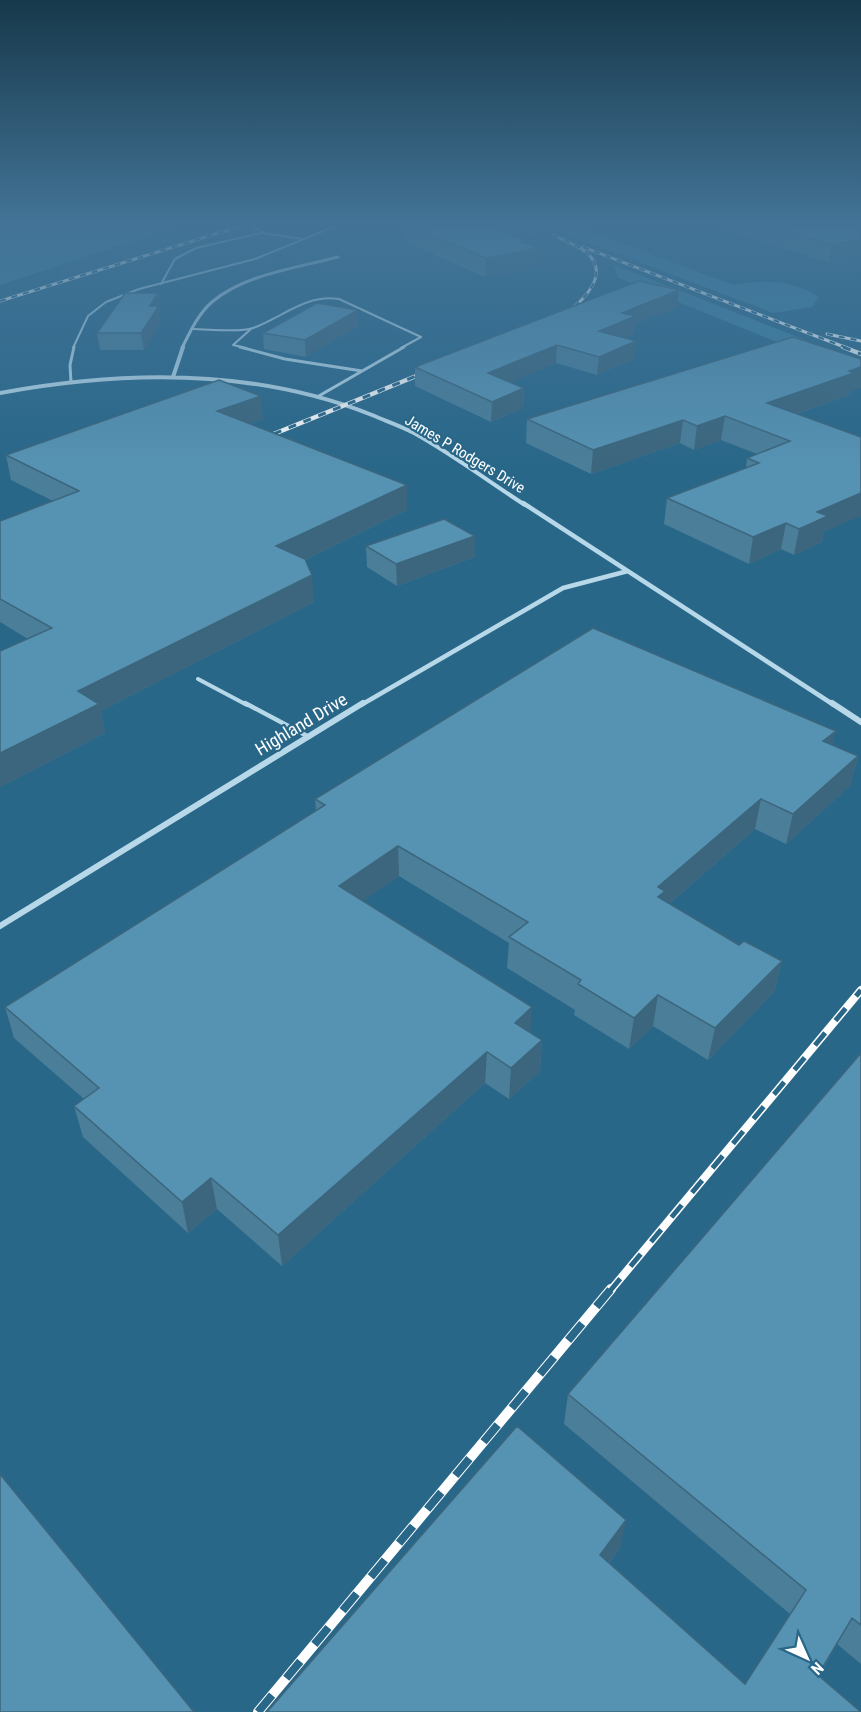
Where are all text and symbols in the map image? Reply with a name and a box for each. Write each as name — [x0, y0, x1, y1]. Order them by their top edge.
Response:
street label: James P Rodgers Drive — [402, 411, 528, 497]
street label: Highland Drive — [251, 688, 351, 760]
north arrow — [777, 1628, 837, 1688]
text: N — [807, 1658, 827, 1678]

